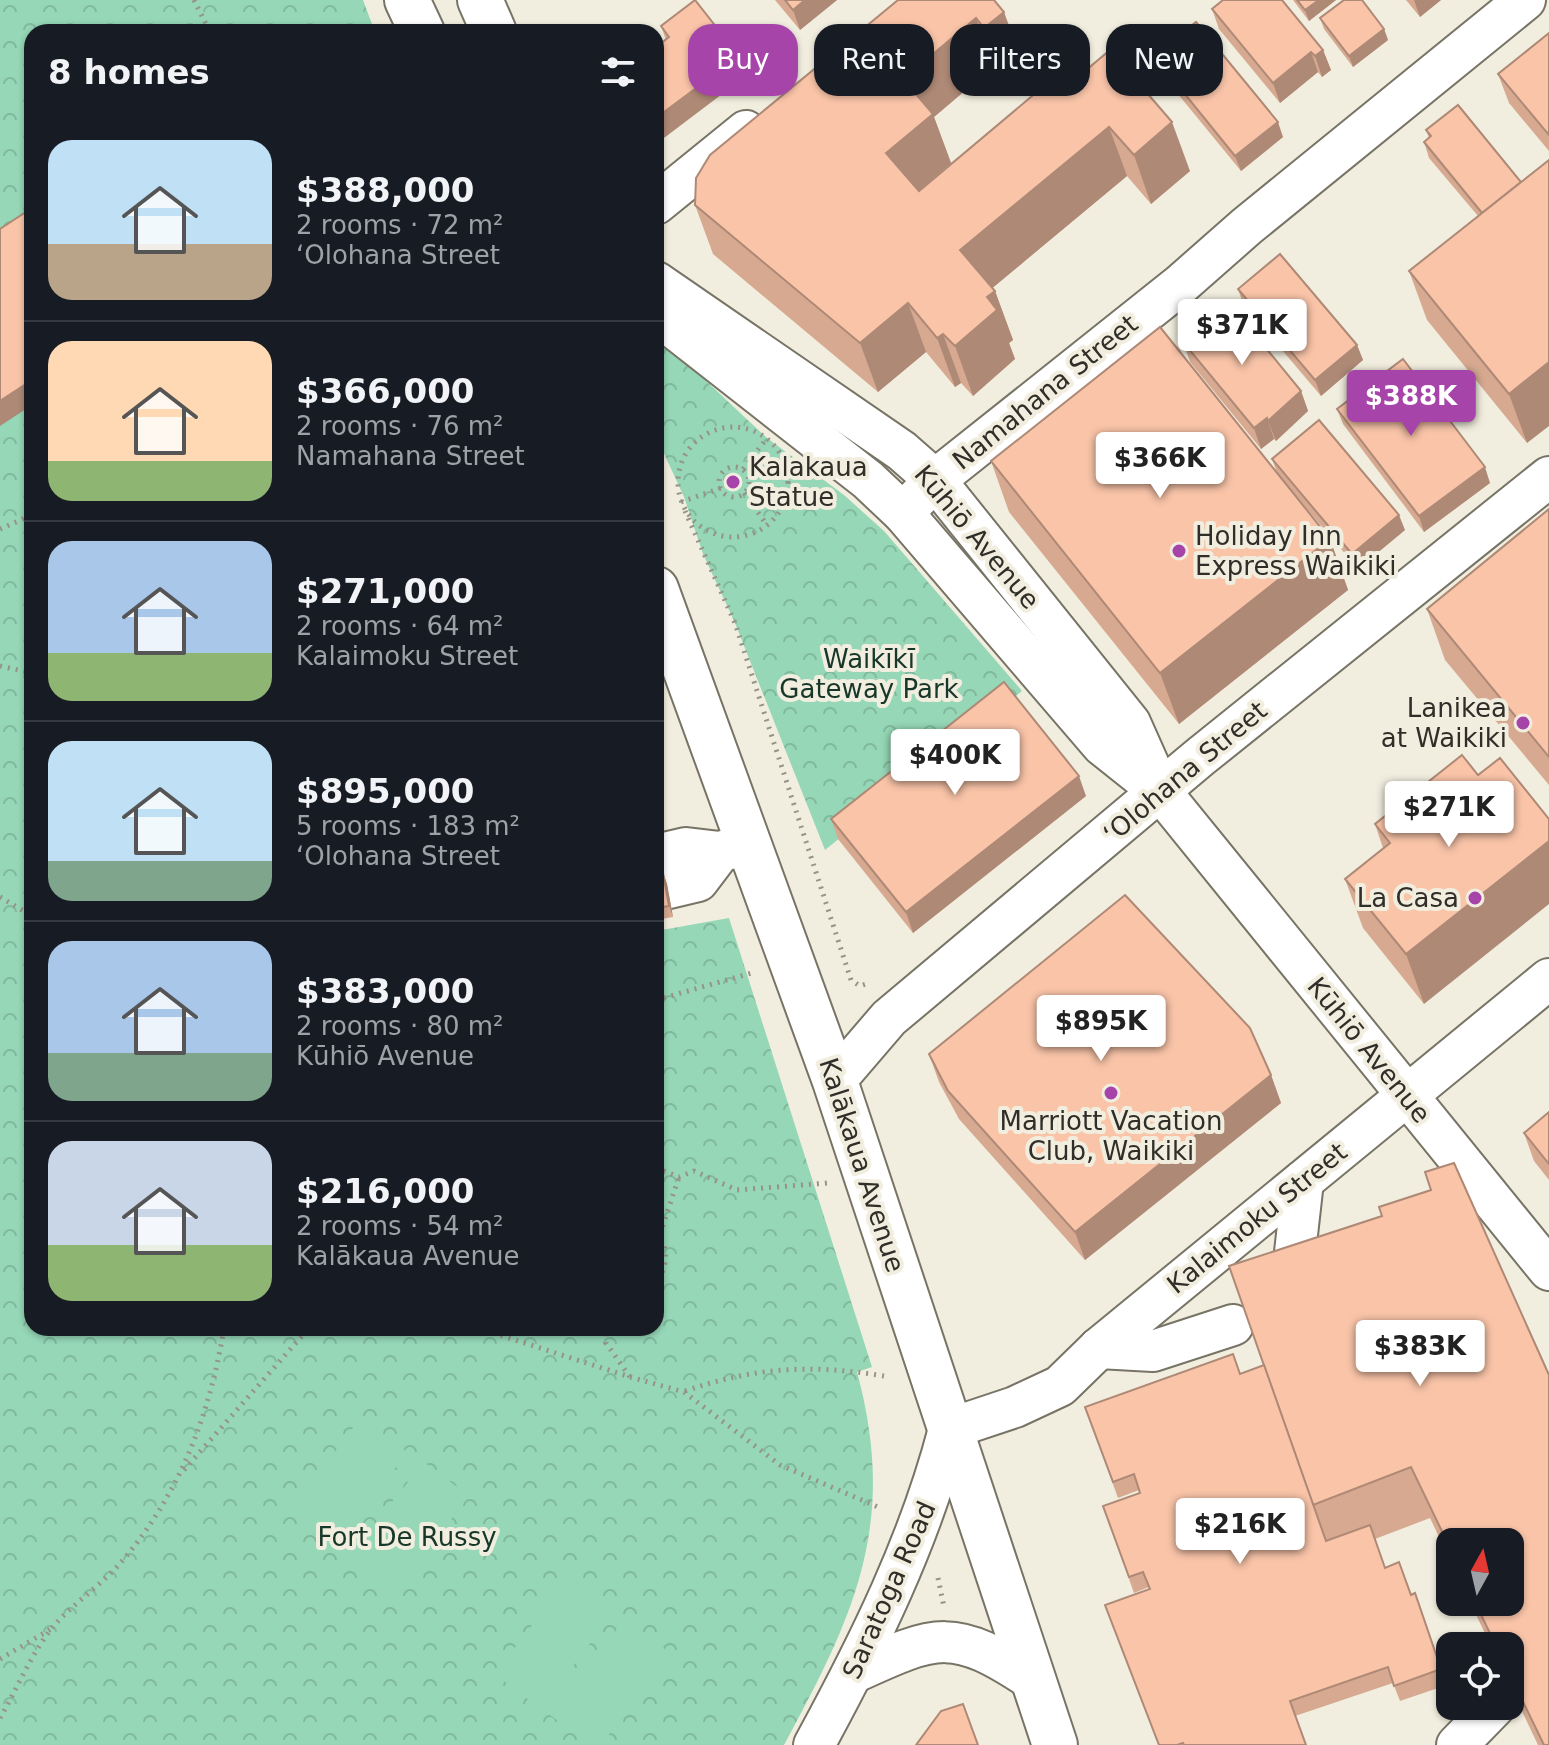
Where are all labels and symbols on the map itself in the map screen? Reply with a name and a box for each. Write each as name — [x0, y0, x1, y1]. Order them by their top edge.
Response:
pin: $371K — [1186, 299, 1298, 367]
street label: Namahana Street — [947, 308, 1143, 476]
pin: $388K — [1355, 370, 1467, 438]
pin: $366K — [1104, 432, 1216, 500]
place label: Kalakaua Statue — [749, 452, 868, 512]
street label: Kūhiō Avenue — [908, 459, 1046, 615]
marker: Kalakaua Statue — [724, 473, 742, 491]
place label: Holiday Inn Express Waikiki — [1195, 521, 1397, 581]
marker: Holiday Inn Express Waikiki — [1170, 542, 1188, 560]
park label: Waikīkī Gateway Park — [779, 644, 959, 704]
place label: Lanikea at Waikiki — [1381, 693, 1507, 753]
street label: ʻOlohana Street — [1097, 695, 1273, 849]
marker: Lanikea at Waikiki — [1514, 714, 1532, 732]
pin: $400K — [899, 729, 1011, 797]
pin: $271K — [1393, 781, 1505, 849]
place label: La Casa — [1357, 883, 1459, 913]
marker: La Casa — [1466, 889, 1484, 907]
street label: Kūhiō Avenue — [1301, 971, 1437, 1129]
pin: $895K — [1045, 995, 1157, 1063]
street label: Kalākaua Avenue — [813, 1054, 911, 1276]
marker: Marriott Vacation Club, Waikiki — [1102, 1084, 1120, 1102]
place label: Marriott Vacation Club, Waikiki — [1000, 1106, 1222, 1166]
street label: Kalaimoku Street — [1161, 1136, 1353, 1300]
pin: $383K — [1364, 1320, 1476, 1388]
street label: Saratoga Road — [836, 1497, 942, 1683]
pin: $216K — [1184, 1498, 1296, 1566]
park label: Fort De Russy — [317, 1522, 497, 1552]
north arrow — [1436, 1528, 1524, 1616]

